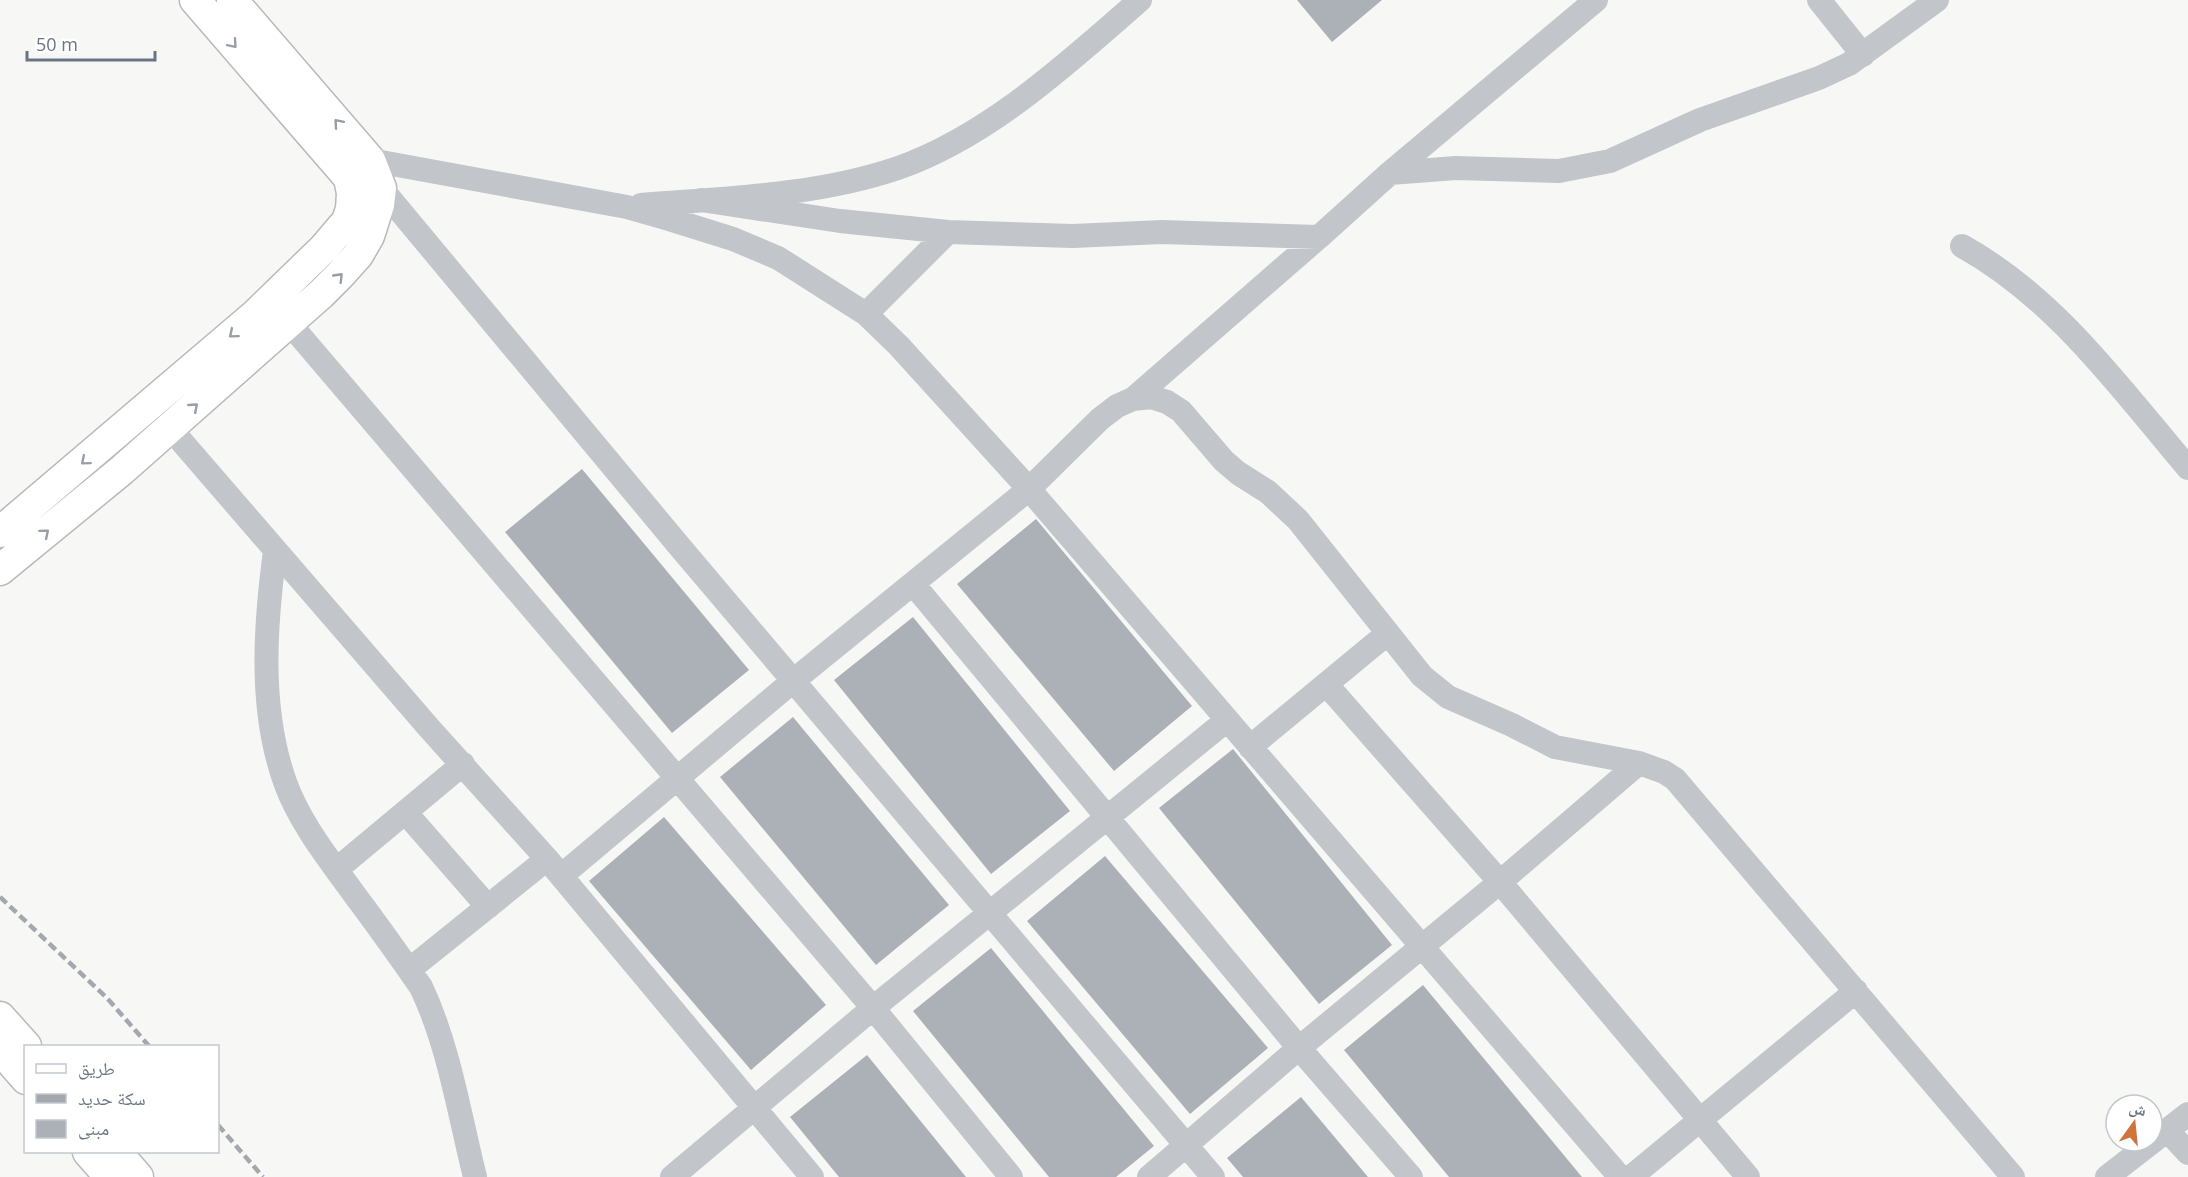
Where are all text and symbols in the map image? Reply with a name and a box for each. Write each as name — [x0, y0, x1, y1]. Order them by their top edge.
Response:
scale bar — [27, 24, 154, 62]
text: 50 m — [36, 32, 78, 56]
one-way arrow — [226, 38, 237, 48]
one-way arrow — [334, 119, 345, 130]
one-way arrow — [331, 273, 342, 284]
one-way arrow — [229, 327, 240, 338]
one-way arrow — [187, 403, 197, 414]
one-way arrow — [81, 454, 92, 465]
one-way arrow — [38, 529, 49, 540]
legend — [24, 1045, 219, 1153]
text: طريق — [78, 1056, 115, 1080]
text: سكة حديد — [78, 1086, 146, 1110]
north arrow — [2104, 1093, 2164, 1153]
text: ش — [2127, 1096, 2149, 1121]
text: مبنى — [78, 1116, 109, 1140]

